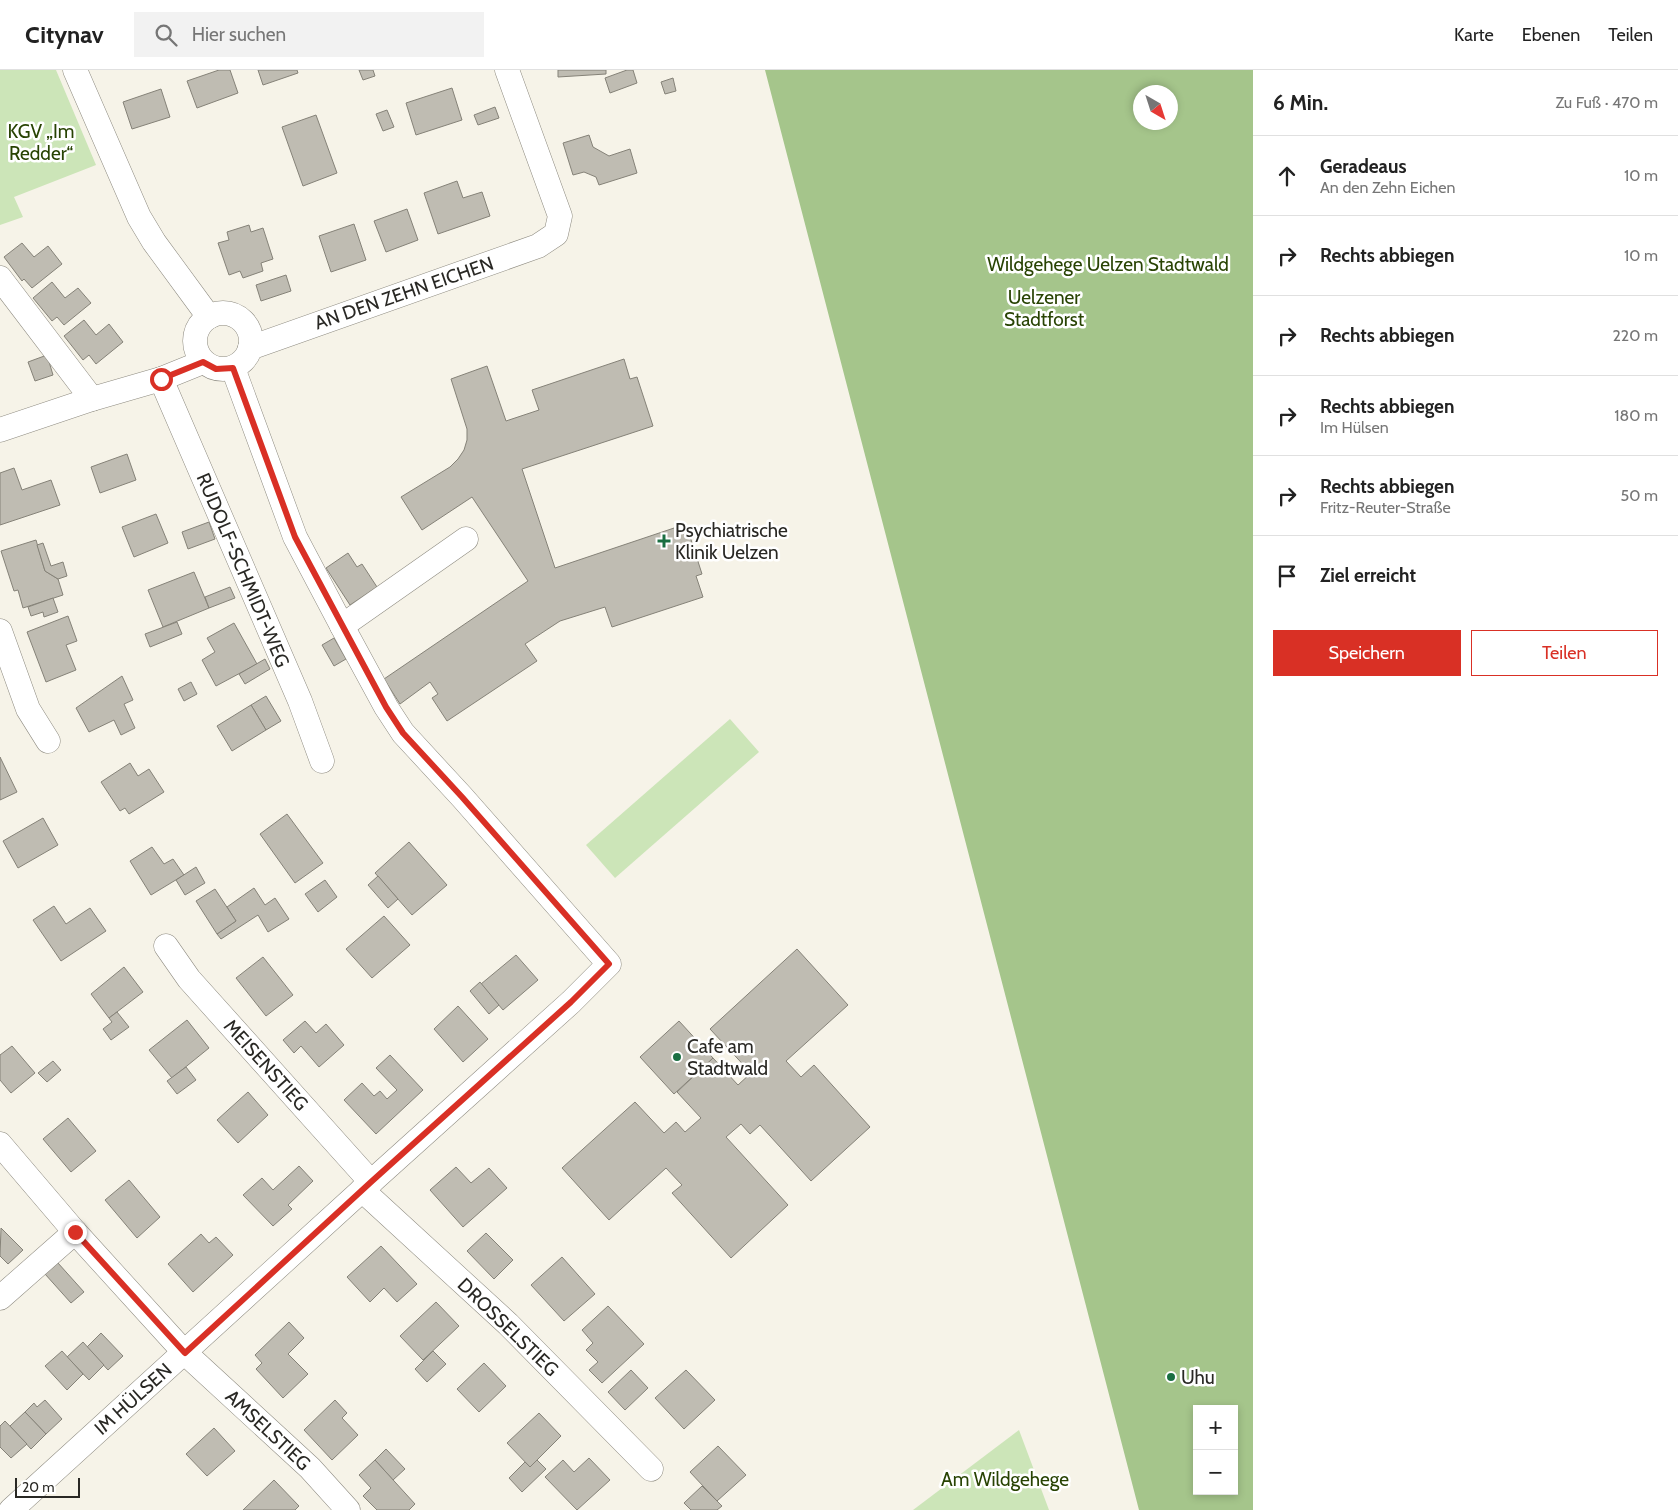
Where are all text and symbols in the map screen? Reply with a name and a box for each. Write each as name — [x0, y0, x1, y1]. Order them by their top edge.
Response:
search box — [134, 12, 484, 57]
text: Citynav — [25, 20, 104, 49]
icon: search — [152, 21, 180, 49]
text: Hier suchen — [192, 23, 286, 46]
text: Karte — [1454, 24, 1494, 46]
text: Ebenen — [1522, 24, 1580, 46]
text: Teilen — [1608, 24, 1653, 46]
north arrow — [1133, 85, 1178, 130]
text: 6 Min. — [1273, 90, 1328, 115]
text: Zu Fuß · 470 m — [1555, 93, 1658, 112]
park label: KGV „Im Redder“ — [8, 120, 74, 165]
text: Geradeaus — [1320, 155, 1406, 178]
icon: ahead — [1273, 162, 1301, 190]
text: 10 m — [1624, 166, 1658, 185]
text: An den Zehn Eichen — [1320, 178, 1455, 197]
icon: right — [1273, 242, 1301, 270]
text: Rechts abbiegen — [1320, 244, 1454, 267]
text: 10 m — [1624, 246, 1658, 265]
street label: AN DEN ZEHN EICHEN — [311, 252, 497, 334]
park label: Wildgehege Uelzen Stadtwald — [987, 253, 1229, 276]
park label: Uelzener Stadtforst — [1004, 286, 1085, 331]
icon: right — [1273, 322, 1301, 350]
text: Rechts abbiegen — [1320, 324, 1454, 347]
text: 220 m — [1612, 326, 1658, 345]
route start — [150, 368, 173, 391]
text: Rechts abbiegen — [1320, 395, 1454, 418]
icon: right — [1273, 402, 1301, 430]
text: 180 m — [1614, 406, 1658, 425]
text: Im Hülsen — [1320, 418, 1389, 437]
street label: RUDOLF-SCHMIDT-WEG — [192, 469, 294, 671]
text: Rechts abbiegen — [1320, 475, 1454, 498]
icon: right — [1273, 482, 1301, 510]
text: 50 m — [1621, 486, 1658, 505]
text: Fritz-Reuter-Straße — [1320, 498, 1451, 517]
place label: Psychiatrische Klinik Uelzen — [675, 519, 788, 564]
marker: Psychiatrische Klinik Uelzen — [657, 534, 671, 548]
icon: arrive — [1273, 562, 1301, 590]
text: Ziel erreicht — [1320, 564, 1416, 587]
button: Speichern — [1273, 630, 1461, 676]
button: Teilen — [1471, 630, 1658, 676]
street label: MEISENSTIEG — [219, 1015, 313, 1115]
place label: Cafe am Stadtwald — [687, 1035, 768, 1080]
marker: Cafe am Stadtwald — [671, 1051, 683, 1063]
route end — [64, 1221, 87, 1244]
street label: DROSSELSTIEG — [453, 1273, 563, 1381]
street label: IM HÜLSEN — [90, 1358, 176, 1440]
place label: Uhu — [1181, 1366, 1215, 1389]
marker: Uhu — [1165, 1371, 1177, 1383]
street label: AMSELSTIEG — [221, 1385, 315, 1475]
map controls — [1193, 1405, 1238, 1495]
button: + — [1193, 1405, 1238, 1450]
button: − — [1193, 1450, 1238, 1495]
park label: Am Wildgehege — [941, 1468, 1069, 1491]
scale bar — [15, 1475, 80, 1498]
text: 20 m — [22, 1478, 55, 1496]

